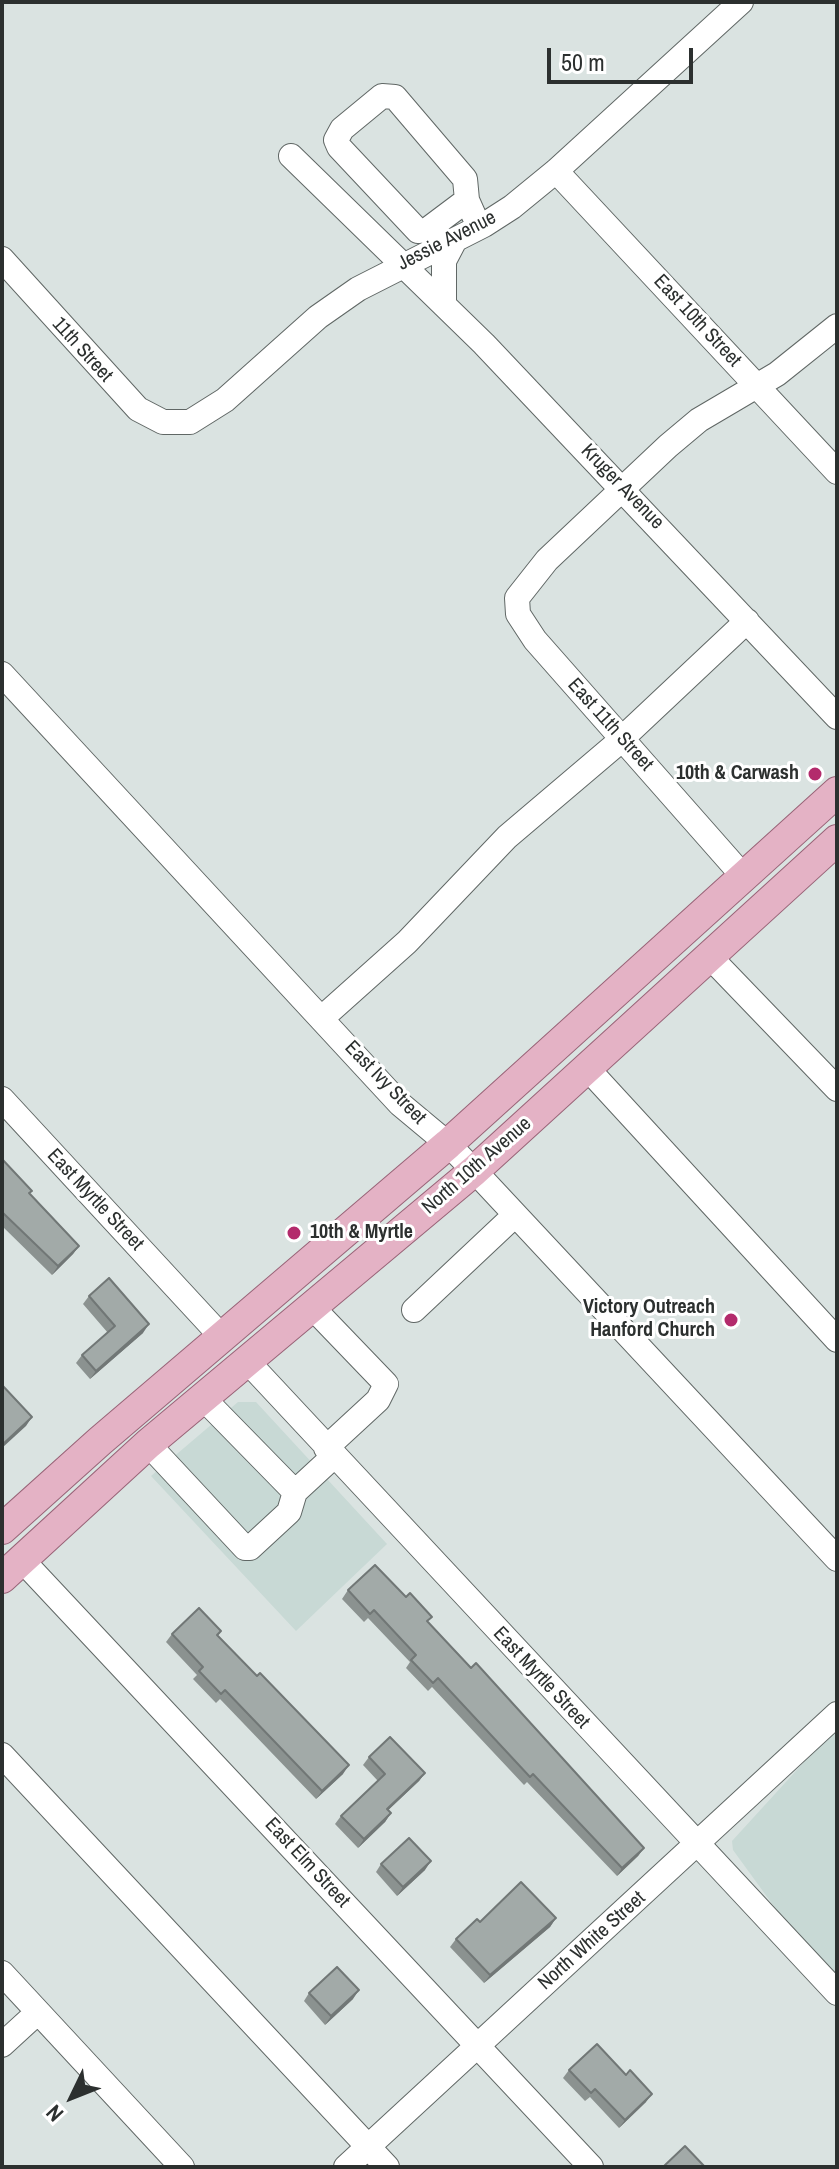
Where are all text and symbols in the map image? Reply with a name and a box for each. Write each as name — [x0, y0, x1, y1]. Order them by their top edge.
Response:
scale bar — [551, 32, 697, 82]
text: 50 m — [561, 46, 605, 78]
street label: Jessie Avenue — [394, 206, 500, 276]
street label: East 10th Street — [648, 270, 746, 372]
street label: 11th Street — [47, 313, 117, 387]
street label: Kruger Avenue — [575, 439, 669, 535]
street label: East 11th Street — [562, 674, 658, 776]
place label: 10th & Carwash — [676, 762, 799, 786]
marker: 10th & Carwash — [806, 765, 824, 783]
street label: East Ivy Street — [339, 1036, 431, 1130]
street label: North 10th Avenue — [418, 1112, 536, 1220]
street label: East Myrtle Street — [42, 1144, 148, 1256]
place label: 10th & Myrtle — [310, 1221, 413, 1245]
marker: 10th & Myrtle — [285, 1224, 303, 1242]
place label: Victory Outreach Hanford Church — [583, 1296, 715, 1343]
marker: Victory Outreach Hanford Church — [722, 1311, 740, 1329]
street label: East Myrtle Street — [488, 1622, 594, 1734]
street label: East Elm Street — [259, 1813, 355, 1913]
street label: North White Street — [534, 1887, 650, 1995]
north arrow — [32, 2057, 112, 2137]
text: N — [39, 2098, 70, 2128]

